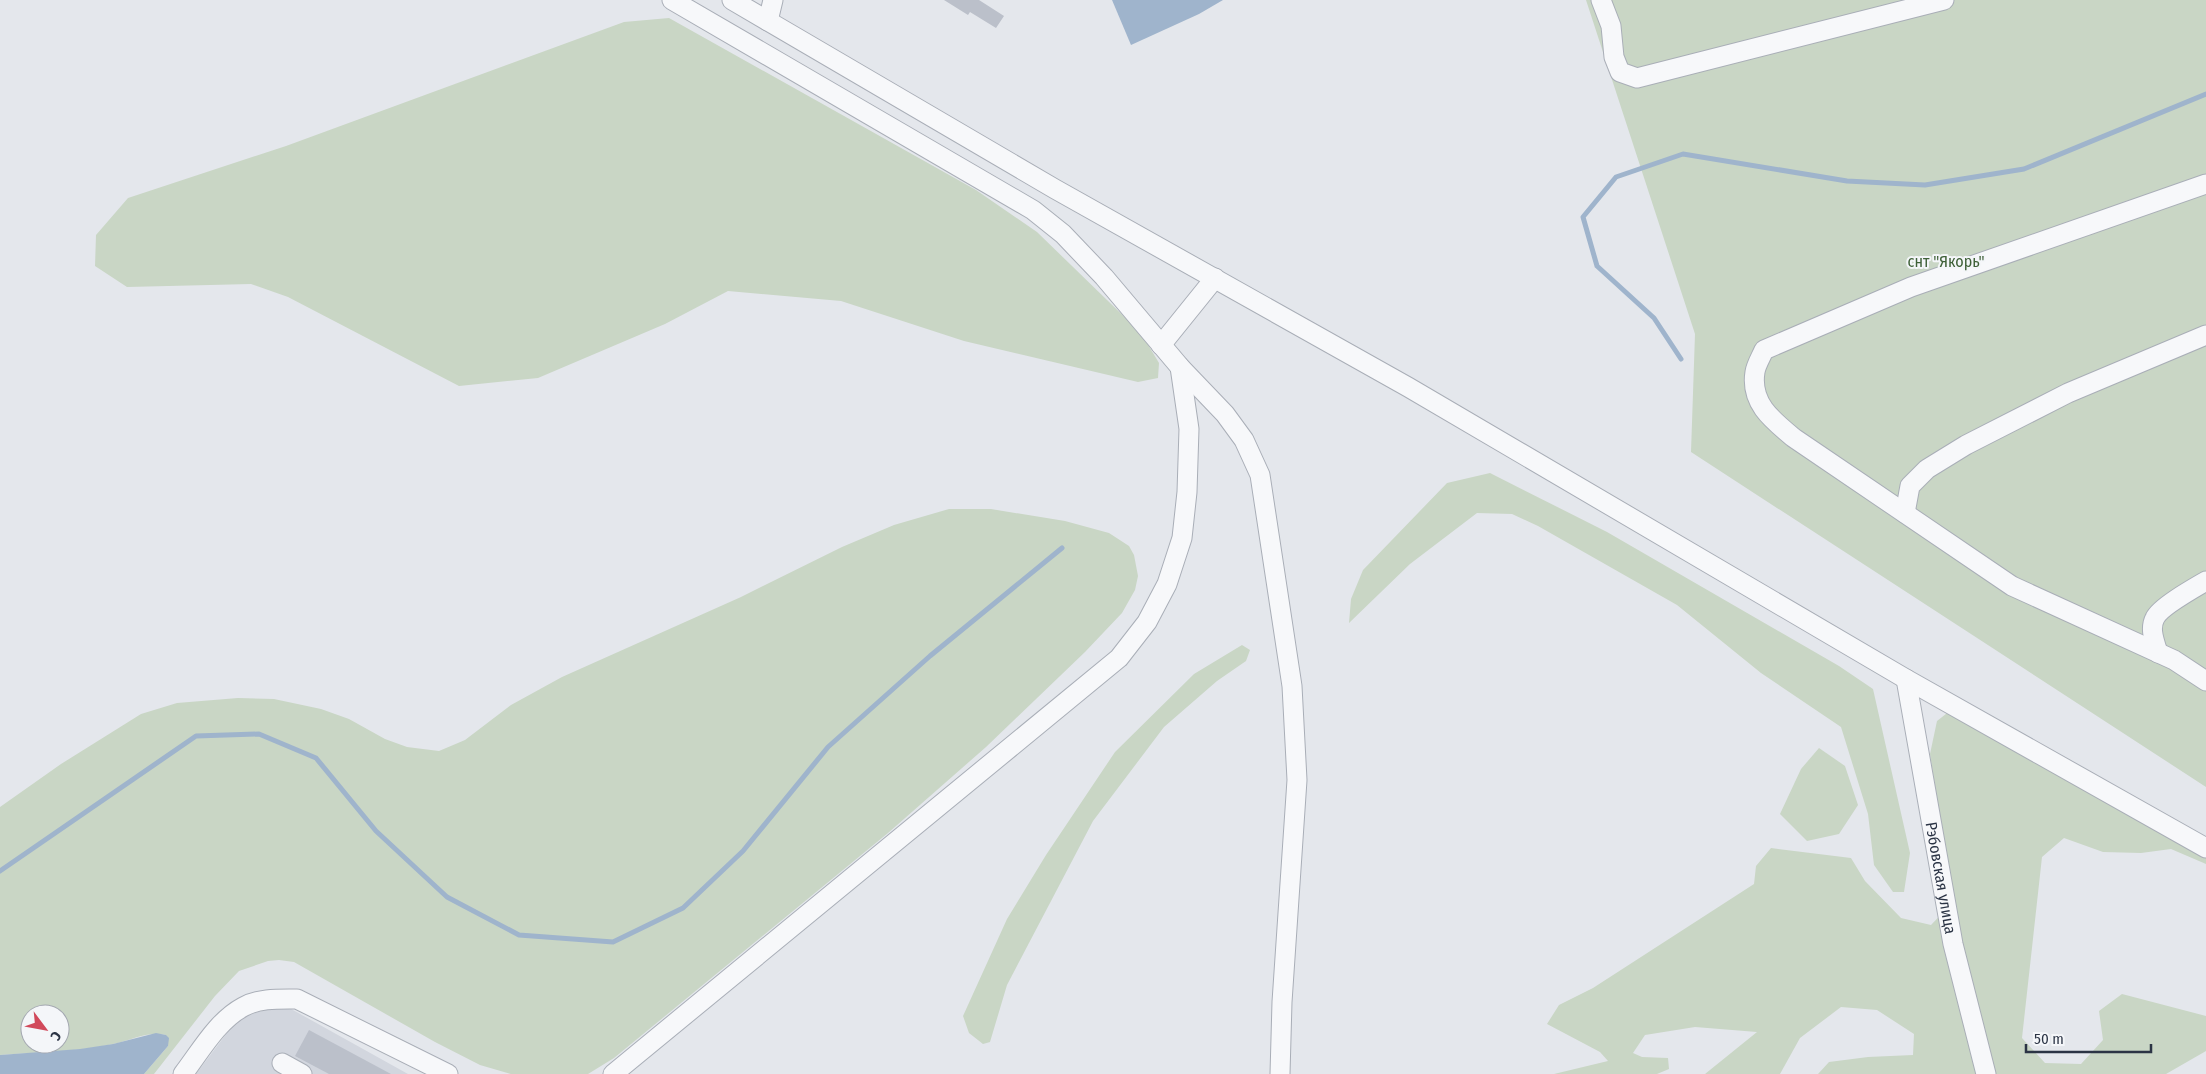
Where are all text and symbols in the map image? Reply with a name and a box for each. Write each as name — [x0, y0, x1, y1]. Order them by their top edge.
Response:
park label: снт "Якорь" — [1908, 252, 1984, 271]
street label: Рэбовская улица — [1922, 821, 1960, 936]
north arrow — [20, 1004, 70, 1054]
scale bar — [2026, 1022, 2151, 1054]
text: С — [46, 1028, 65, 1044]
text: 50 m — [2034, 1030, 2064, 1048]

